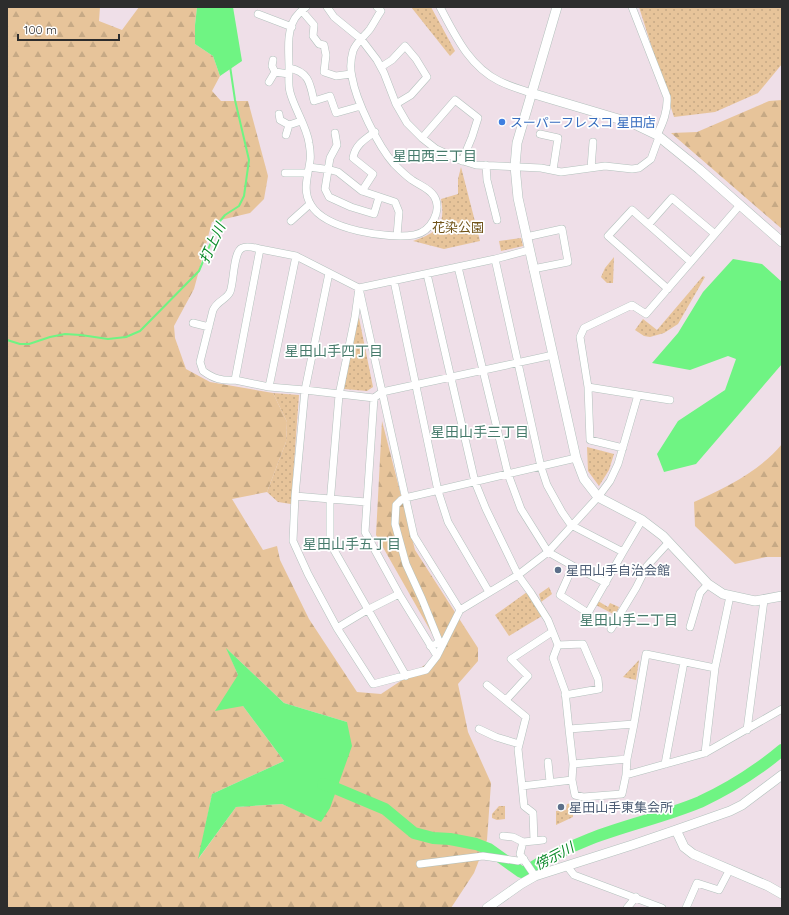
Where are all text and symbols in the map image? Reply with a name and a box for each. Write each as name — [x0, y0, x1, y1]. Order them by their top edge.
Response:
scale bar — [18, 16, 119, 42]
text: 100 m — [24, 22, 57, 37]
place label: スーパーフレスコ 星田店 — [510, 114, 656, 130]
marker: スーパーフレスコ 星田店 — [497, 117, 507, 127]
district label: 星田西三丁目 — [393, 147, 477, 165]
water label: 打上川 — [195, 218, 230, 266]
park label: 花染公園 — [432, 219, 484, 235]
district label: 星田山手四丁目 — [285, 342, 383, 360]
district label: 星田山手三丁目 — [431, 423, 529, 441]
district label: 星田山手五丁目 — [303, 535, 401, 553]
place label: 星田山手自治会館 — [566, 562, 670, 578]
marker: 星田山手自治会館 — [553, 565, 563, 575]
district label: 星田山手二丁目 — [580, 611, 678, 629]
place label: 星田山手東集会所 — [569, 799, 673, 815]
marker: 星田山手東集会所 — [556, 802, 566, 812]
water label: 傍示川 — [531, 837, 579, 874]

